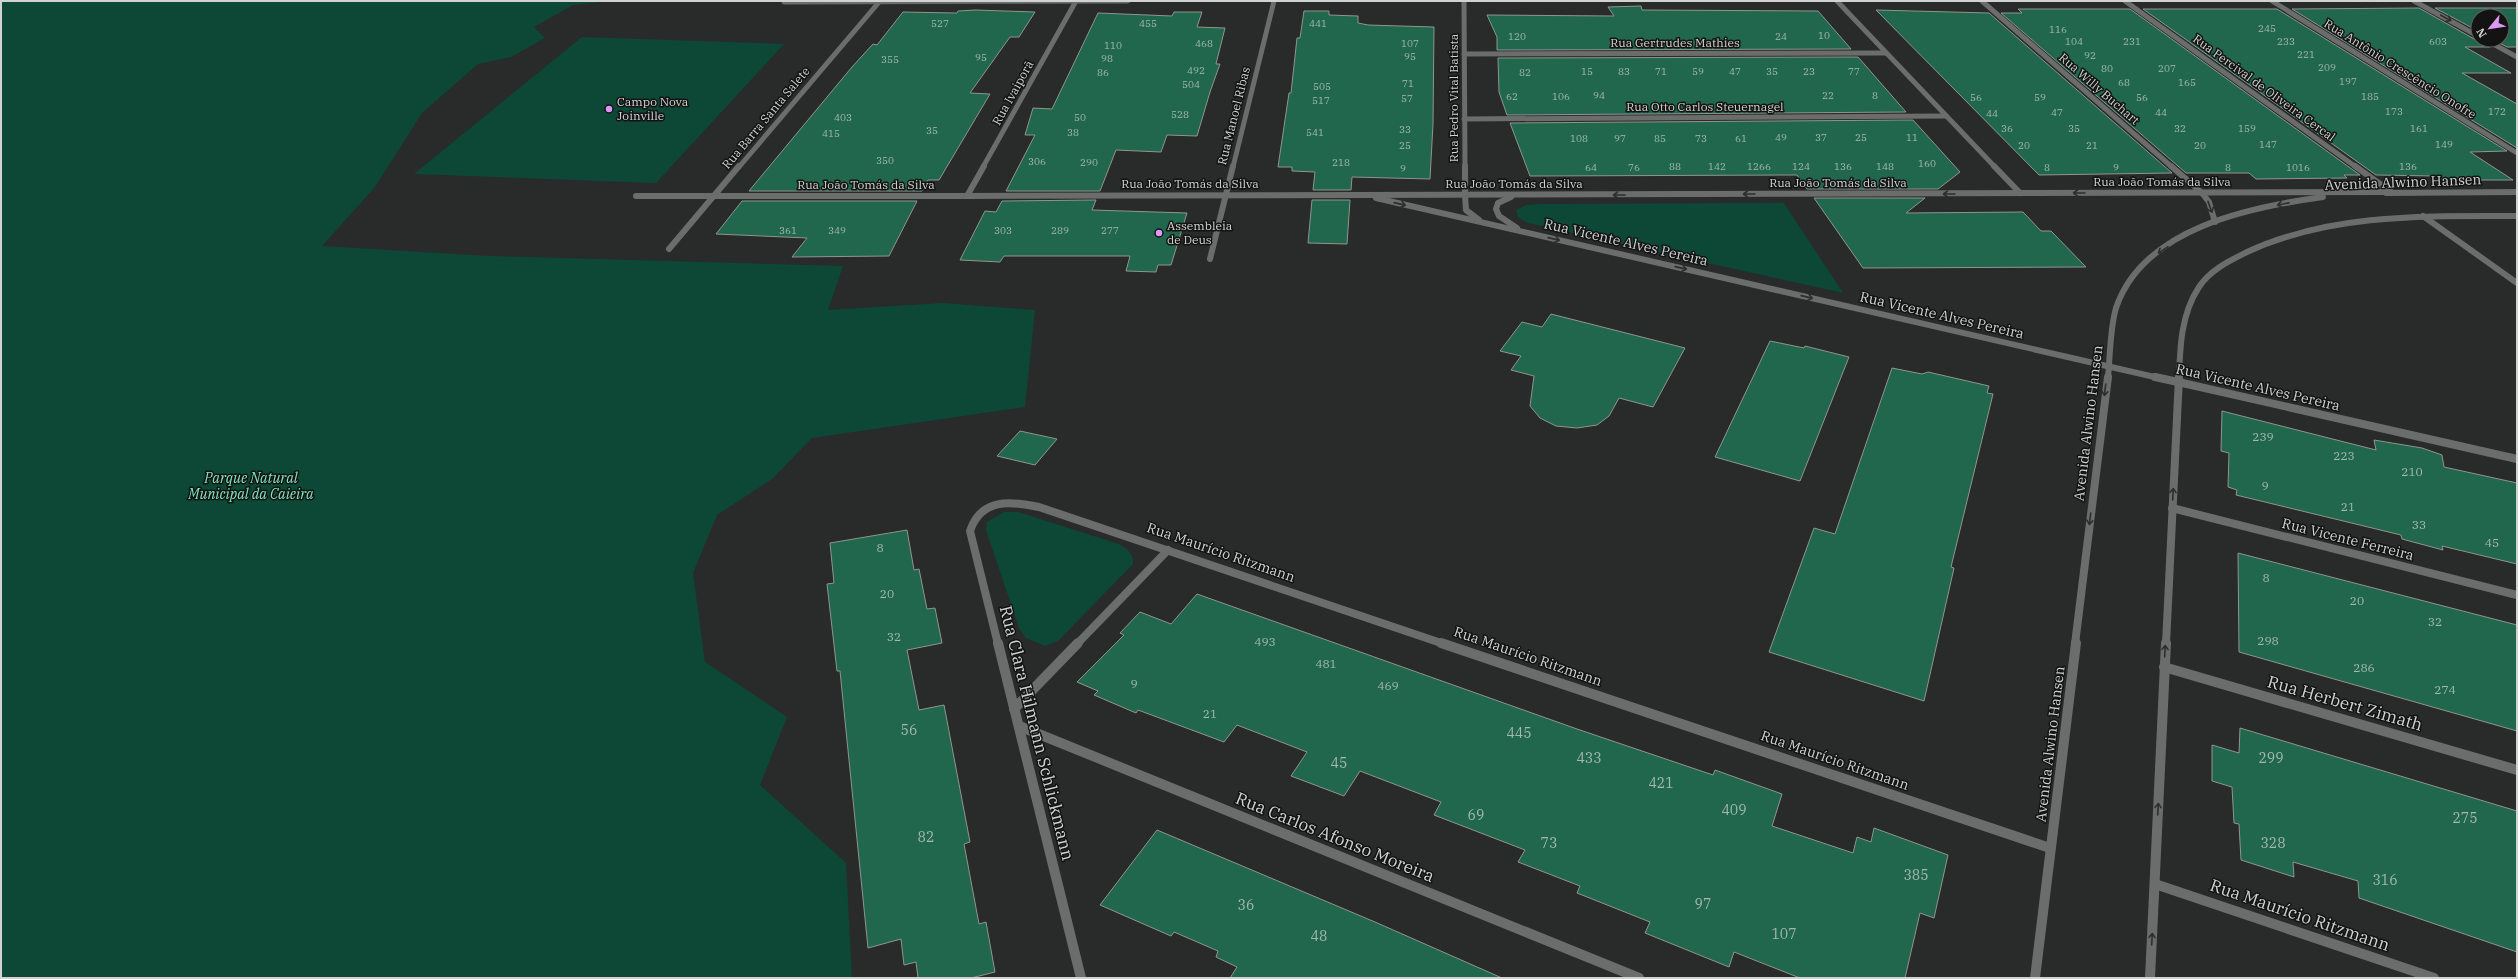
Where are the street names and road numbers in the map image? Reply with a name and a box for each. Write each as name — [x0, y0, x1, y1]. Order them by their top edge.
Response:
street label: Rua Antônio Crescêncio Onofre — [2321, 15, 2479, 122]
street label: Rua Percival de Oliveira Cercal — [2190, 31, 2339, 145]
street label: Rua Pedro Vital Batista — [1446, 33, 1461, 162]
street label: Rua Gertrudes Mathies — [1610, 35, 1740, 50]
street label: Rua Willy Buchart — [2056, 50, 2143, 128]
street label: Rua Ivaiporã — [989, 57, 1037, 128]
street label: Rua Barra Santa Salete — [719, 64, 813, 172]
street label: Rua Manoel Ribas — [1214, 65, 1253, 167]
street label: Rua Otto Carlos Steuernagel — [1626, 99, 1784, 114]
street label: Avenida Alwino Hansen — [2324, 170, 2482, 194]
street label: Rua João Tomás da Silva — [2093, 174, 2231, 189]
street label: Rua João Tomás da Silva — [1769, 175, 1907, 190]
street label: Rua João Tomás da Silva — [1121, 176, 1259, 191]
street label: Rua João Tomás da Silva — [1445, 176, 1583, 191]
street label: Rua João Tomás da Silva — [797, 177, 935, 192]
street label: Rua Vicente Alves Pereira — [1542, 214, 1710, 270]
street label: Rua Vicente Alves Pereira — [1858, 287, 2026, 343]
street label: Avenida Alwino Hansen — [2070, 344, 2106, 502]
street label: Rua Vicente Alves Pereira — [2174, 359, 2342, 415]
street label: Rua Vicente Ferreira — [2280, 514, 2416, 564]
street label: Rua Maurício Ritzmann — [1145, 518, 1297, 586]
street label: Rua Clara Hilmann Schlickmann — [995, 603, 1079, 863]
street label: Rua Maurício Ritzmann — [1452, 622, 1604, 690]
street label: Avenida Alwino Hansen — [2032, 665, 2068, 823]
street label: Rua Herbert Zimath — [2265, 670, 2425, 736]
street label: Rua Maurício Ritzmann — [1759, 726, 1911, 794]
street label: Rua Carlos Afonso Moreira — [1232, 787, 1438, 887]
street label: Rua Maurício Ritzmann — [2207, 874, 2393, 956]

